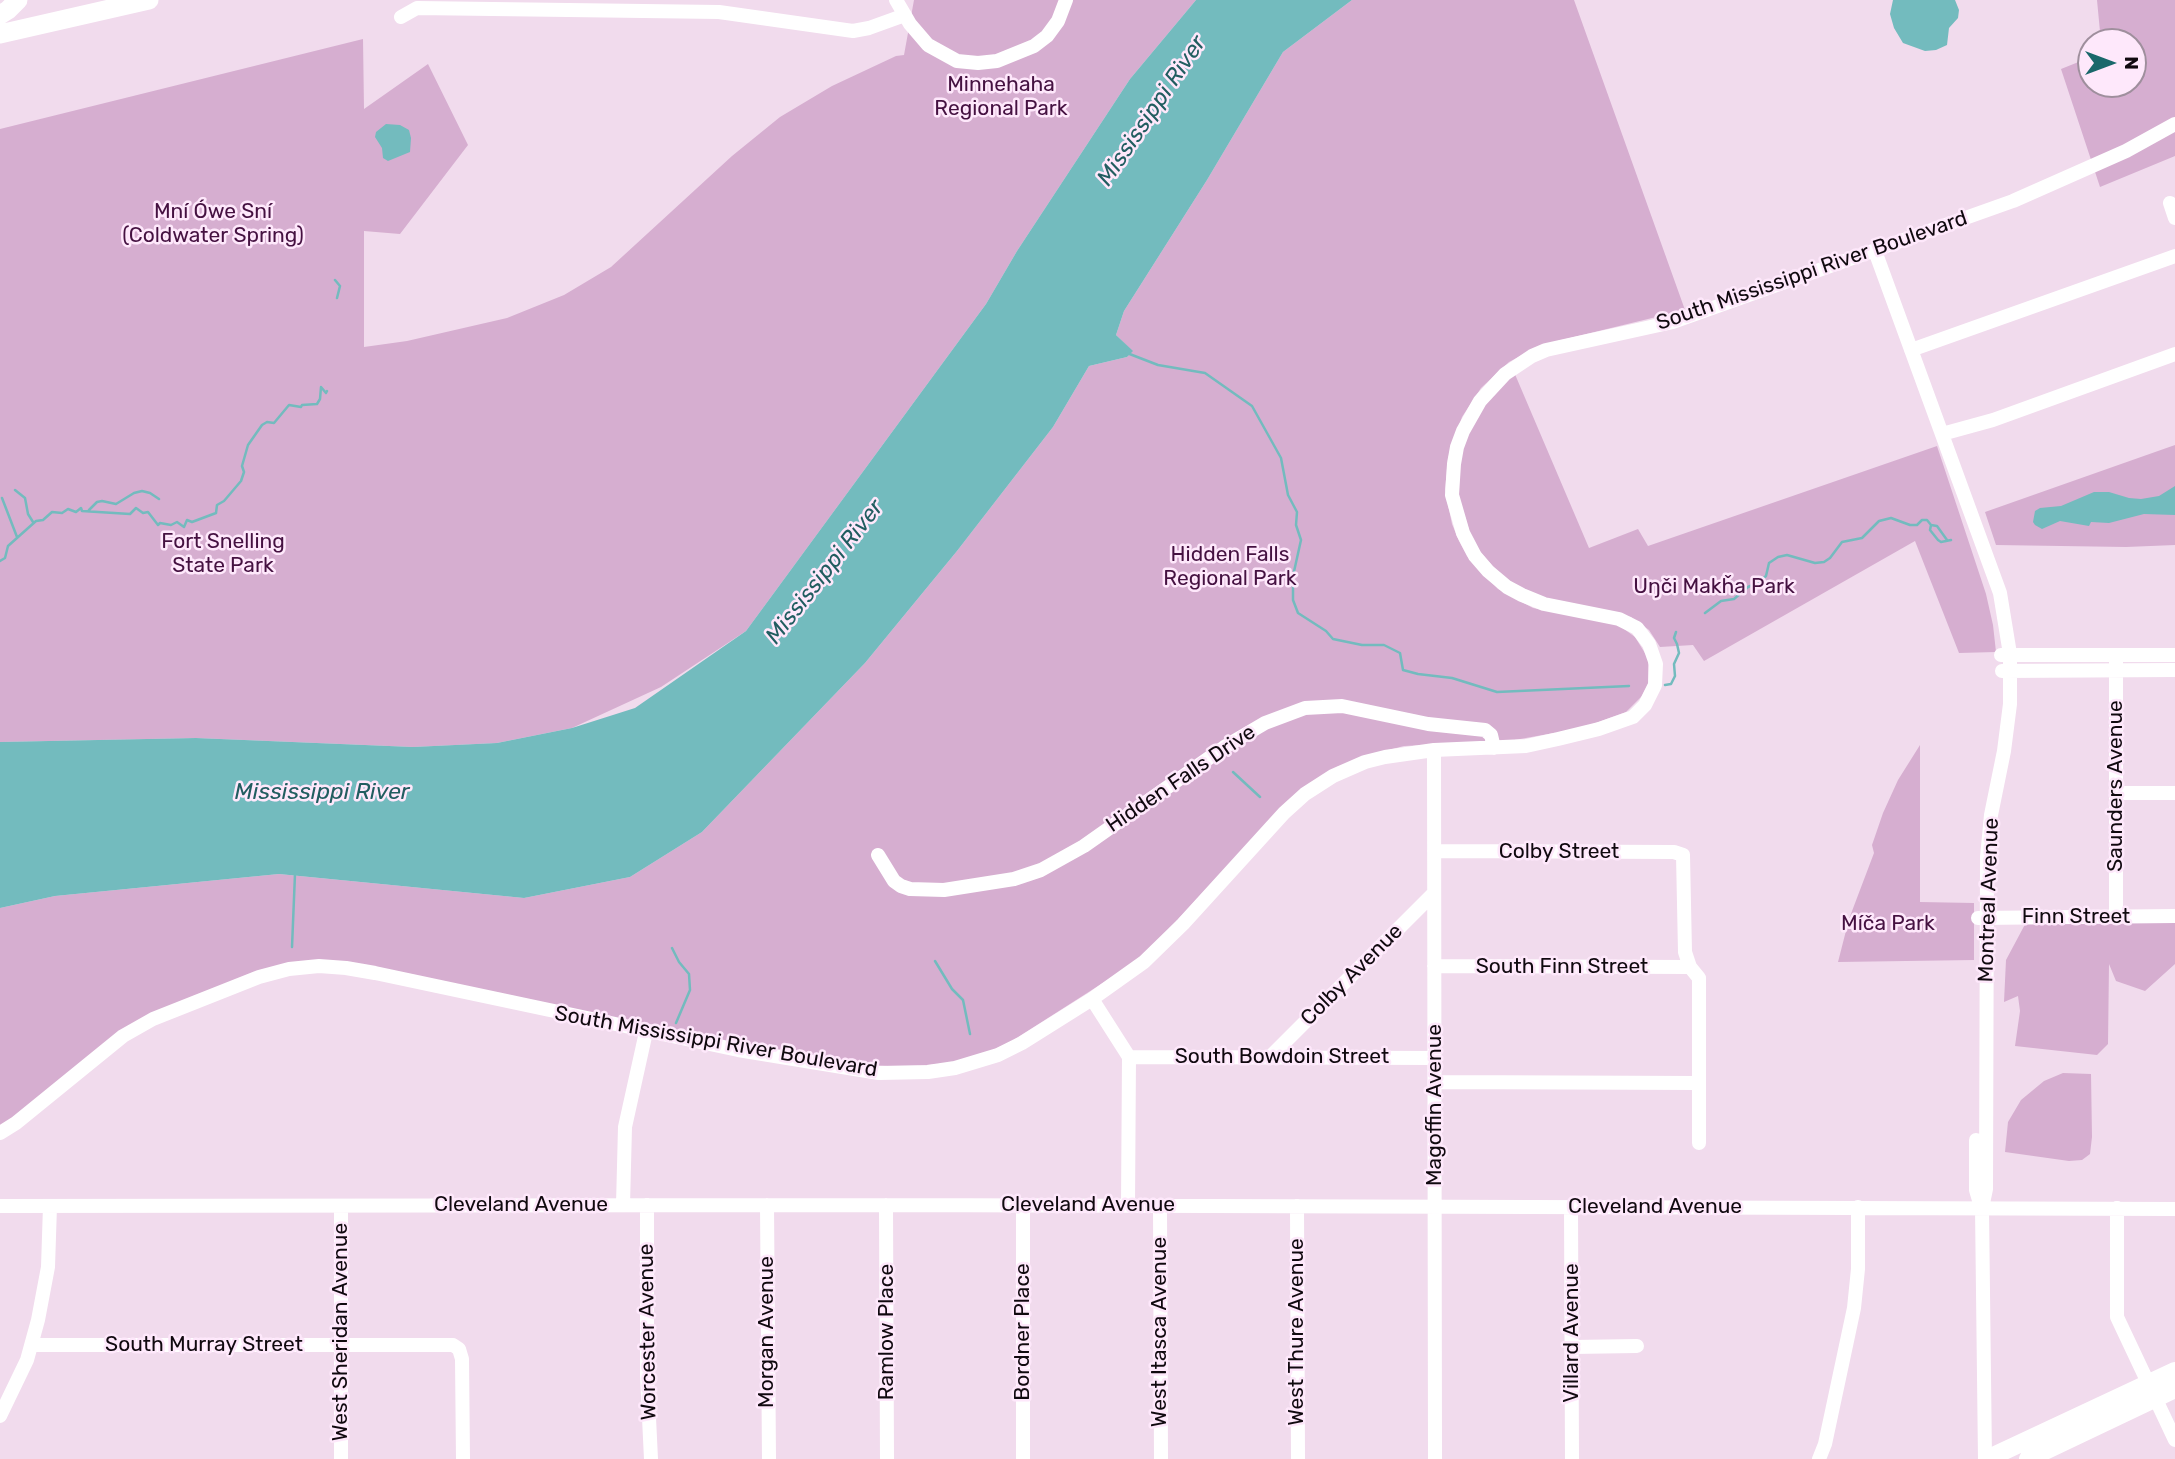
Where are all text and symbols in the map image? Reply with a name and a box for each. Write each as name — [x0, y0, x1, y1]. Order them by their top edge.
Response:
north arrow — [2077, 28, 2147, 98]
water label: Mississippi River — [1092, 31, 1212, 191]
text: N — [2120, 56, 2143, 70]
park label: Minnehaha Regional Park — [934, 72, 1068, 122]
park label: Mní Ówe Sní (Coldwater Spring) — [122, 199, 304, 249]
street label: South Mississippi River Boulevard — [1653, 206, 1971, 336]
water label: Mississippi River — [760, 494, 890, 650]
park label: Fort Snelling State Park — [161, 529, 285, 579]
park label: Hidden Falls Regional Park — [1163, 542, 1297, 592]
park label: Uŋči Makȟa Park — [1633, 574, 1795, 600]
street label: Saunders Avenue — [2103, 700, 2129, 872]
street label: Hidden Falls Drive — [1102, 720, 1260, 838]
water label: Mississippi River — [234, 778, 410, 806]
street label: Montreal Avenue — [1974, 817, 2004, 983]
street label: Colby Street — [1499, 839, 1619, 865]
street label: Finn Street — [2022, 904, 2130, 930]
park label: Míča Park — [1841, 911, 1935, 937]
street label: Colby Avenue — [1296, 919, 1408, 1031]
street label: South Finn Street — [1476, 954, 1648, 980]
street label: South Mississippi River Boulevard — [553, 1001, 879, 1083]
street label: Magoffin Avenue — [1422, 1024, 1448, 1186]
street label: South Bowdoin Street — [1175, 1044, 1389, 1070]
street label: Cleveland Avenue — [434, 1192, 608, 1218]
street label: Cleveland Avenue — [1001, 1192, 1175, 1218]
street label: Cleveland Avenue — [1568, 1194, 1742, 1220]
street label: West Sheridan Avenue — [328, 1223, 354, 1441]
street label: West Itasca Avenue — [1147, 1237, 1173, 1427]
street label: West Thure Avenue — [1284, 1238, 1310, 1426]
street label: Worcester Avenue — [634, 1243, 662, 1421]
street label: Morgan Avenue — [754, 1256, 780, 1408]
street label: Bordner Place — [1010, 1263, 1036, 1401]
street label: Villard Avenue — [1559, 1263, 1585, 1403]
street label: Ramlow Place — [874, 1264, 900, 1400]
street label: South Murray Street — [105, 1332, 303, 1358]

